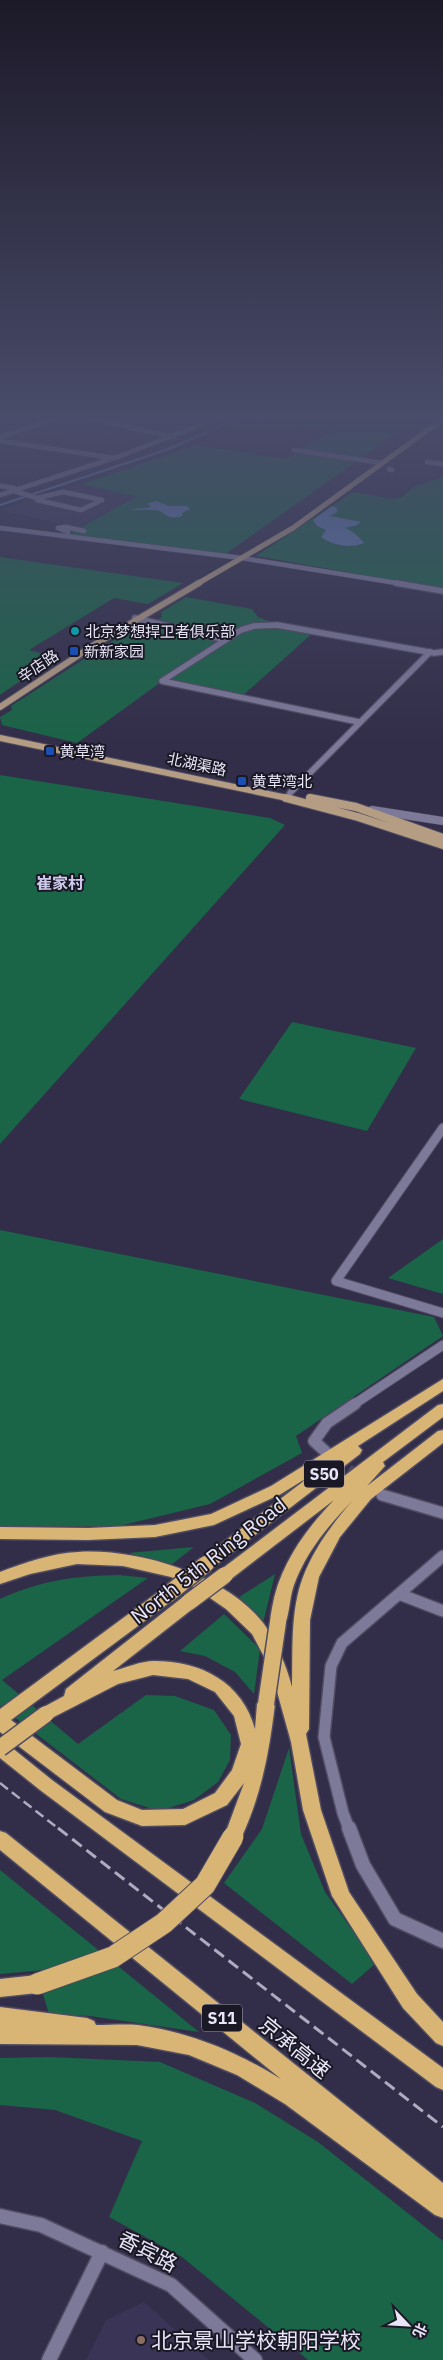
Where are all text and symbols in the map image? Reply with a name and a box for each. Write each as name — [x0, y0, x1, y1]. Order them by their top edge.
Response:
place label: 北京梦想捍卫者俱乐部 — [85, 622, 235, 641]
marker: 北京梦想捍卫者俱乐部 — [69, 625, 81, 637]
place label: 新新家园 — [84, 642, 144, 661]
marker: 新新家园 — [68, 645, 80, 657]
street label: 辛店路 — [14, 646, 62, 686]
place label: 黄草湾 — [60, 742, 105, 761]
marker: 黄草湾 — [44, 745, 56, 757]
street label: 北湖渠路 — [166, 748, 228, 780]
place label: 黄草湾北 — [252, 772, 312, 791]
marker: 黄草湾北 — [236, 775, 248, 787]
district label: 崔家村 — [36, 873, 84, 893]
road number: S50 — [304, 1460, 344, 1488]
street label: North 5th Ring Road — [124, 1490, 292, 1630]
road number: S11 — [202, 2005, 242, 2032]
street label: 京承高速 — [254, 2010, 336, 2084]
street label: 香宾路 — [114, 2224, 182, 2278]
north arrow — [383, 2300, 433, 2350]
text: 北 — [409, 2320, 431, 2341]
place label: 北京景山学校朝阳学校 — [151, 2326, 361, 2354]
marker: 北京景山学校朝阳学校 — [135, 2334, 147, 2346]

